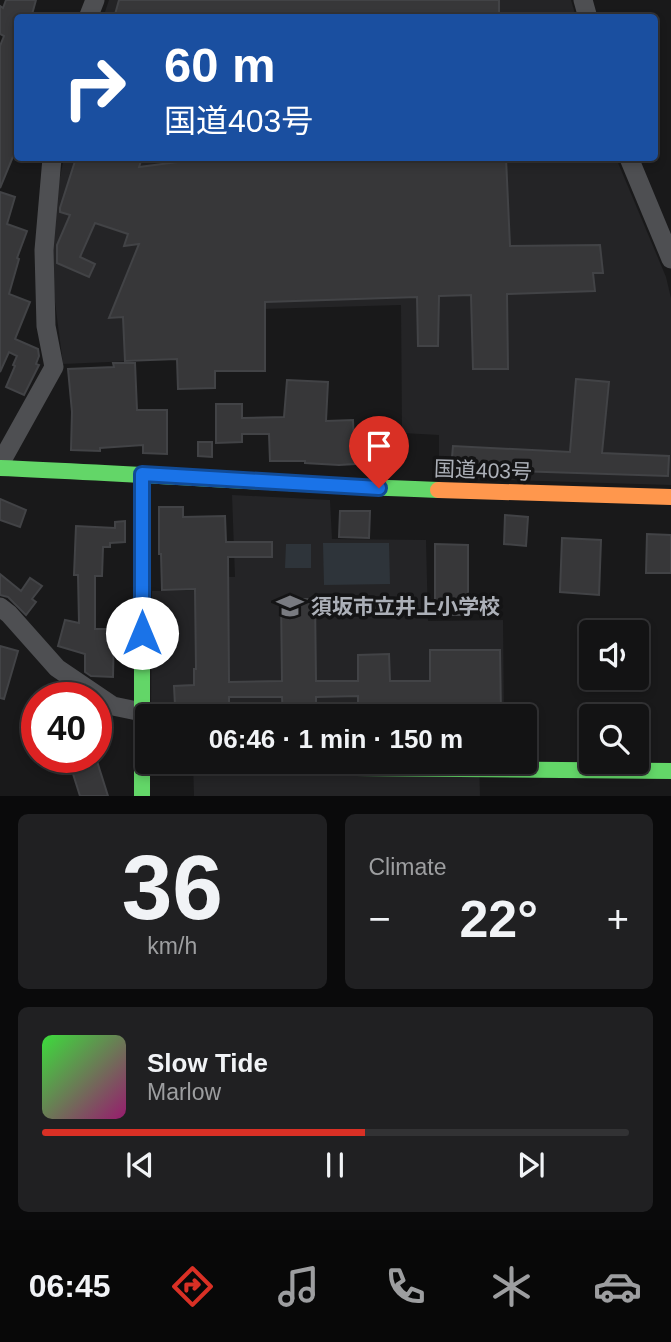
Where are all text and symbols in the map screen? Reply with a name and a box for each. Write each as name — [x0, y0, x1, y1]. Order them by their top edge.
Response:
text: 60 m — [164, 38, 276, 92]
icon: right — [49, 42, 140, 133]
text: 国道403号 — [164, 103, 313, 139]
pin — [349, 416, 409, 488]
icon: arrive — [360, 427, 398, 465]
street label: 国道403号 — [434, 457, 532, 483]
school or university icon: 須坂市立井上小学校 — [275, 591, 305, 621]
place label: 須坂市立井上小学校 — [311, 595, 500, 618]
position arrow — [105, 596, 179, 670]
map controls — [579, 620, 649, 774]
button: sound — [579, 620, 649, 690]
speed limit sign: 40 — [21, 682, 112, 773]
button: search — [579, 704, 649, 774]
text: 06:46 · 1 min · 150 m — [209, 724, 463, 754]
text: 36 — [122, 837, 223, 938]
text: Climate — [369, 854, 446, 880]
text: 22° — [459, 890, 538, 948]
text: − — [369, 898, 391, 940]
text: + — [607, 898, 629, 940]
text: km/h — [147, 933, 197, 959]
text: Slow Tide — [147, 1048, 268, 1078]
text: Marlow — [147, 1079, 221, 1105]
icon: previous — [121, 1146, 159, 1184]
icon: pause — [316, 1146, 354, 1184]
icon: next — [512, 1146, 550, 1184]
icon: directions — [168, 1262, 217, 1311]
icon: music — [274, 1262, 323, 1311]
icon: phone — [381, 1262, 430, 1311]
icon: climate — [487, 1262, 536, 1311]
icon: car — [593, 1262, 642, 1311]
text: 06:45 — [29, 1268, 111, 1304]

